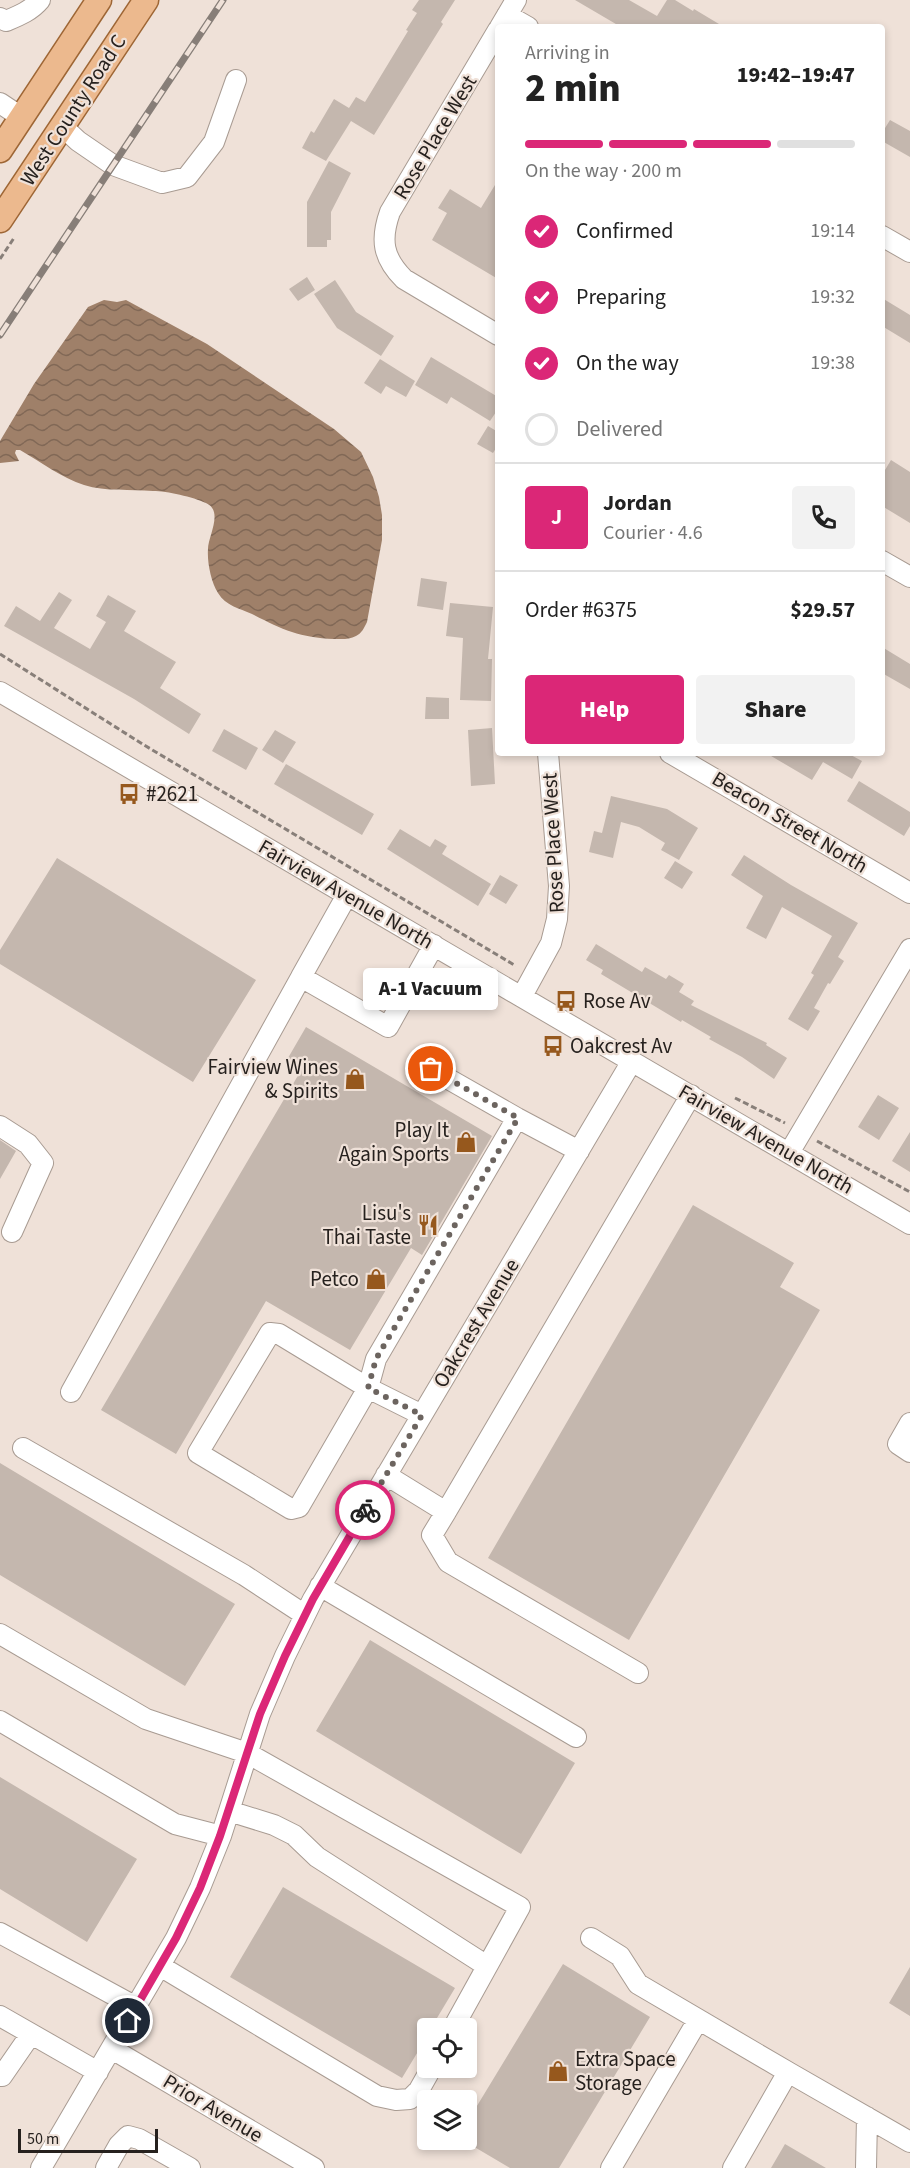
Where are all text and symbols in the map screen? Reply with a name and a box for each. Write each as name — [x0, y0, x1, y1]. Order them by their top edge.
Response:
street label: West County Road C — [13, 28, 133, 192]
text: Arriving in — [525, 39, 610, 67]
text: 19:42–19:47 — [737, 59, 855, 91]
text: 2 min — [525, 61, 621, 117]
street label: Rose Place West — [386, 69, 484, 205]
text: On the way · 200 m — [525, 157, 682, 185]
icon: check — [525, 215, 558, 248]
text: Confirmed — [576, 215, 673, 247]
text: 19:14 — [810, 217, 855, 245]
icon: check — [525, 281, 558, 314]
text: Preparing — [576, 281, 666, 313]
text: 19:32 — [810, 283, 855, 311]
icon: check — [525, 347, 558, 380]
text: On the way — [576, 347, 679, 379]
text: 19:38 — [810, 349, 855, 377]
text: Delivered — [576, 413, 663, 445]
button: phone — [792, 486, 855, 549]
text: Jordan — [603, 487, 672, 519]
text: J — [551, 501, 562, 533]
text: Courier · 4.6 — [603, 519, 703, 547]
text: Order #6375 — [525, 594, 637, 626]
text: $29.57 — [790, 594, 855, 626]
button: Help — [525, 675, 684, 744]
button: Share — [696, 675, 855, 744]
street label: Beacon Street North — [706, 764, 874, 880]
street label: Rose Place West — [534, 772, 572, 914]
place label: #2621 — [146, 779, 198, 809]
bus stop icon: #2621 — [117, 782, 141, 806]
street label: Fairview Avenue North — [253, 832, 439, 956]
callout: A-1 Vacuum — [364, 967, 498, 1009]
text: A-1 Vacuum — [379, 975, 482, 1003]
place label: Rose Av — [583, 986, 651, 1016]
bus stop icon: Rose Av — [554, 989, 578, 1013]
place label: Oakcrest Av — [570, 1031, 673, 1061]
bus stop icon: Oakcrest Av — [541, 1034, 565, 1058]
pin — [405, 1043, 456, 1094]
place label: Fairview Wines & Spirits — [208, 1052, 338, 1106]
icon: bag — [414, 1052, 447, 1085]
shop icon: Fairview Wines & Spirits — [343, 1067, 367, 1091]
street label: Fairview Avenue North — [673, 1077, 859, 1201]
place label: Play It Again Sports — [339, 1115, 449, 1169]
shop icon: Play It Again Sports — [454, 1130, 478, 1154]
place label: Lisu's Thai Taste — [322, 1198, 411, 1252]
restaurant icon: Lisu's Thai Taste — [416, 1213, 440, 1237]
street label: Oakcrest Avenue — [426, 1253, 526, 1393]
place label: Petco — [310, 1264, 359, 1294]
shop icon: Petco — [364, 1267, 388, 1291]
courier — [335, 1480, 395, 1540]
icon: bike — [349, 1494, 382, 1527]
pin — [102, 1995, 153, 2046]
icon: home — [111, 2004, 144, 2037]
map controls — [417, 2018, 477, 2150]
button: locate — [417, 2018, 477, 2078]
place label: Extra Space Storage — [575, 2044, 676, 2098]
shop icon: Extra Space Storage — [546, 2059, 570, 2083]
street label: Prior Avenue — [157, 2066, 269, 2150]
button: layers — [417, 2090, 477, 2150]
scale bar — [18, 2126, 158, 2154]
text: 50 m — [27, 2128, 59, 2150]

